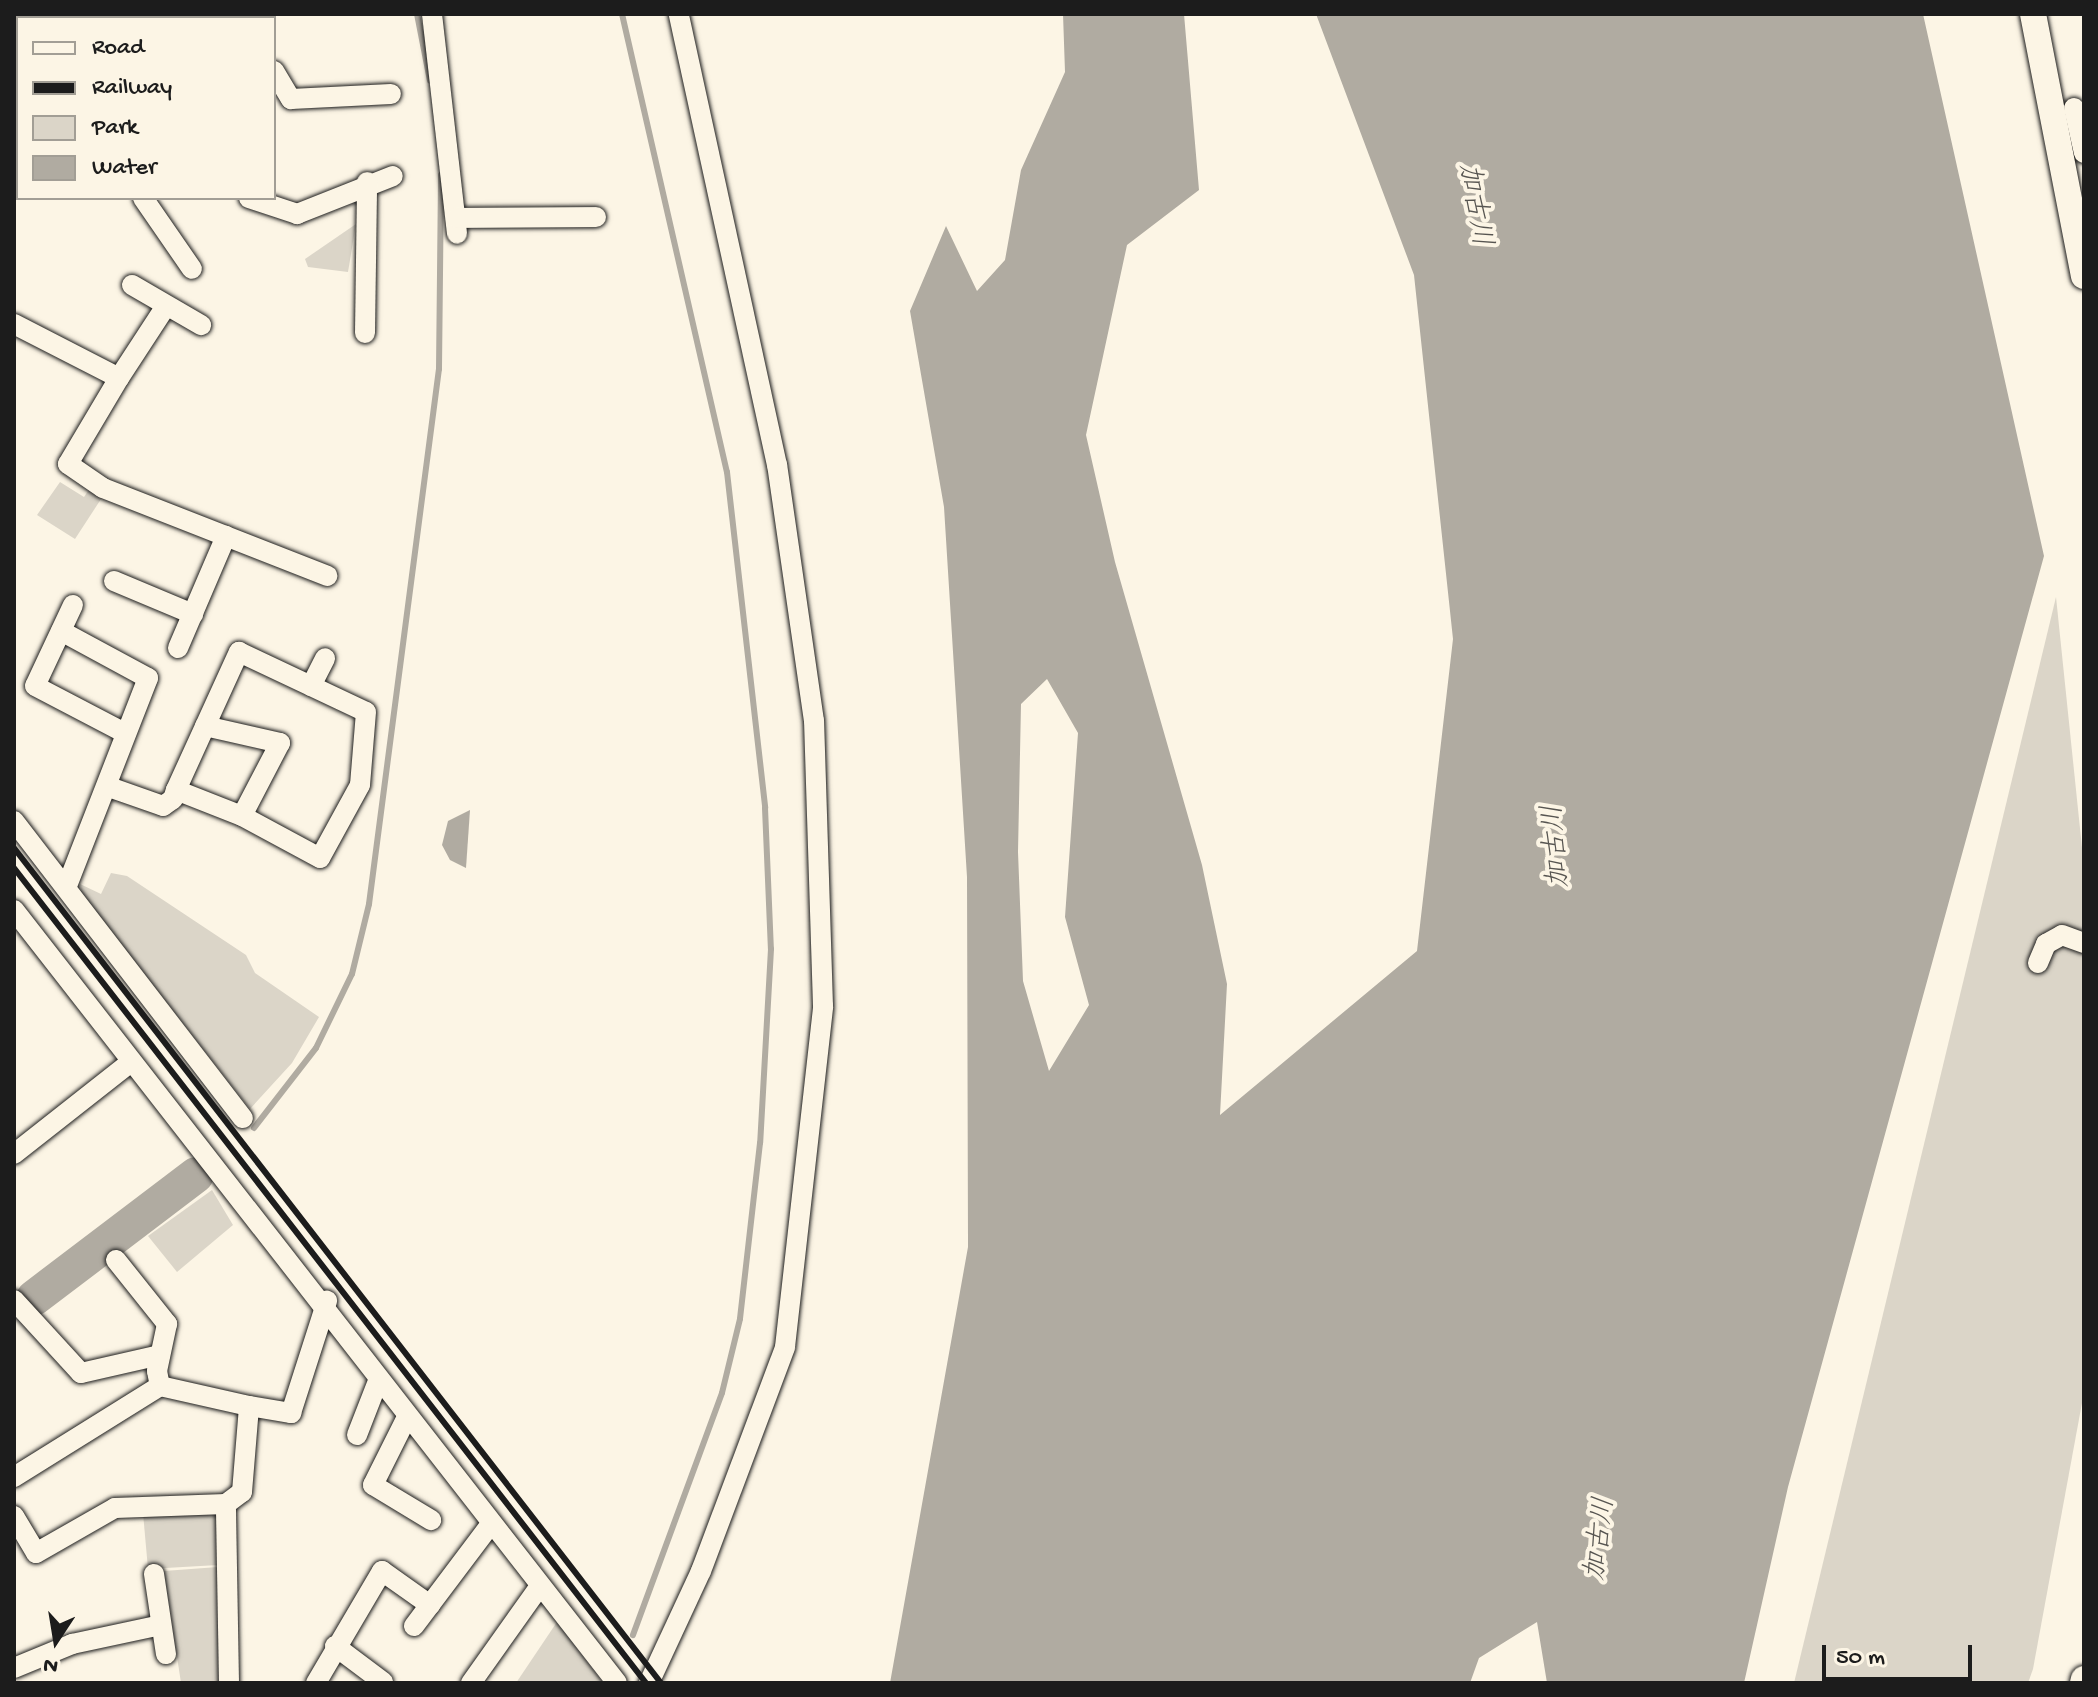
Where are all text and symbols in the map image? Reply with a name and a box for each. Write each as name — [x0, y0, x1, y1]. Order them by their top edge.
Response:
legend — [16, 16, 276, 200]
text: Road — [92, 34, 144, 63]
text: Railway — [92, 74, 172, 103]
text: Park — [92, 114, 138, 143]
text: Water — [92, 154, 156, 183]
water label: 加古川 — [1449, 161, 1497, 249]
water label: 加古川 — [1538, 803, 1578, 889]
water label: 加古川 — [1580, 1495, 1624, 1583]
north arrow — [16, 1601, 96, 1681]
scale bar — [1826, 1629, 1976, 1679]
text: 50 m — [1836, 1644, 1885, 1673]
text: N — [41, 1650, 61, 1679]

